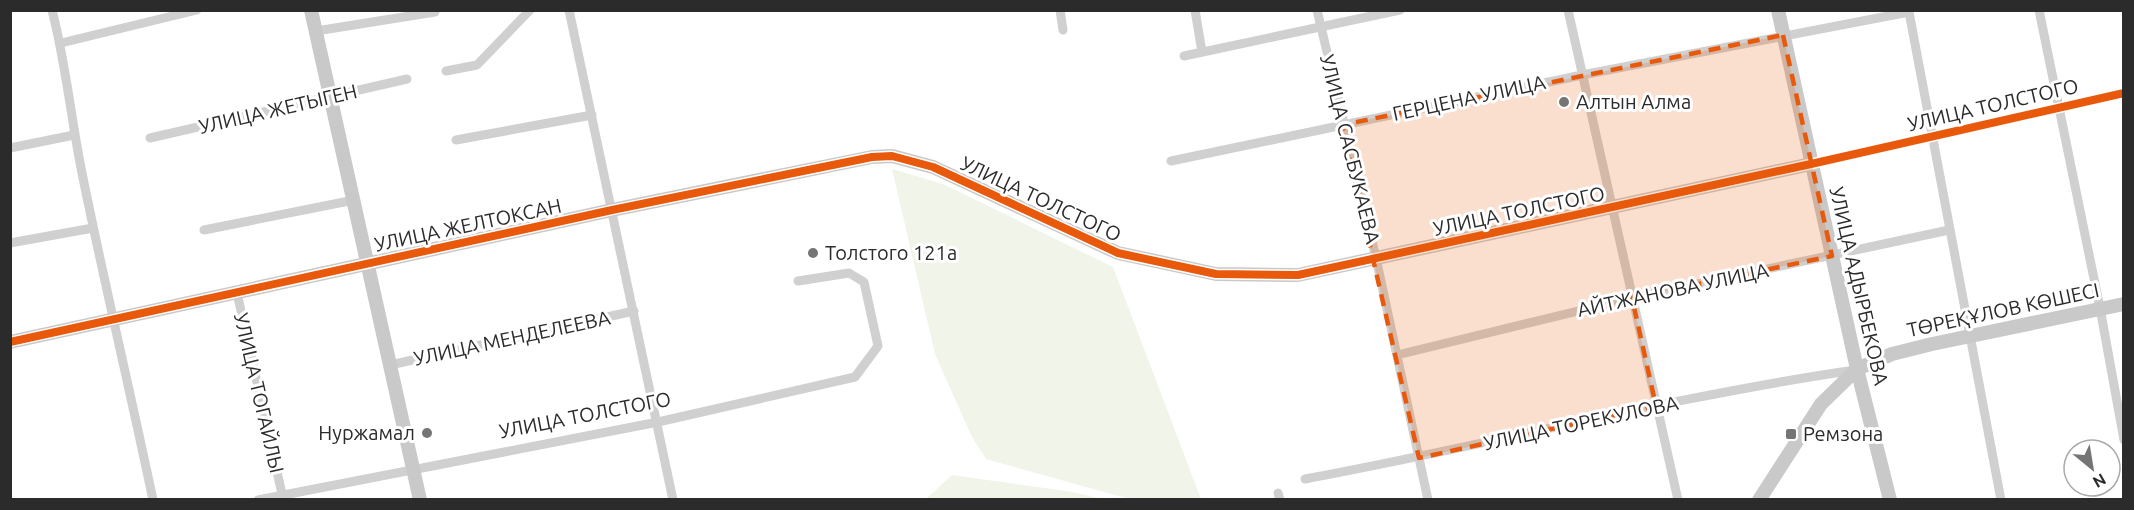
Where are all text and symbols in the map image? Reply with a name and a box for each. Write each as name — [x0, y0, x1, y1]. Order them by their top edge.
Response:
street label: УЛИЦА САСБУКАЕВА — [1316, 52, 1385, 246]
street label: ГЕРЦЕНА УЛИЦА — [1390, 70, 1548, 125]
street label: УЛИЦА ТОЛСТОГО — [1905, 74, 2081, 135]
street label: УЛИЦА ЖЕТЫГЕН — [196, 79, 359, 138]
place label: Алтын Алма — [1576, 90, 1691, 113]
marker: Алтын Алма — [1557, 95, 1571, 109]
street label: УЛИЦА ТОЛСТОГО — [957, 151, 1125, 246]
street label: УЛИЦА ТОЛСТОГО — [1431, 181, 1607, 240]
street label: УЛИЦА АДЫРБЕКОВА — [1825, 184, 1894, 387]
street label: УЛИЦА ЖЕЛТОКСАН — [372, 193, 563, 256]
place label: Толстого 121а — [825, 241, 957, 264]
marker: Толстого 121а — [806, 246, 820, 260]
street label: АЙТЖАНОВА УЛИЦА — [1575, 258, 1771, 321]
street label: ТӨРЕҚҰЛОВ КӨШЕСІ — [1905, 278, 2101, 341]
street label: УЛИЦА МЕНДЕЛЕЕВА — [412, 305, 612, 370]
street label: УЛИЦА ТОГАЙЛЫ — [230, 311, 289, 475]
street label: УЛИЦА ТОЛСТОГО — [497, 387, 673, 442]
street label: УЛИЦА ТОРЕКУЛОВА — [1482, 391, 1680, 454]
place label: Нуржамал — [318, 421, 415, 444]
place label: Ремзона — [1803, 422, 1883, 445]
marker: Нуржамал — [420, 426, 434, 440]
marker: Ремзона — [1784, 427, 1798, 441]
north arrow — [2062, 438, 2122, 498]
text: N — [2090, 470, 2109, 492]

